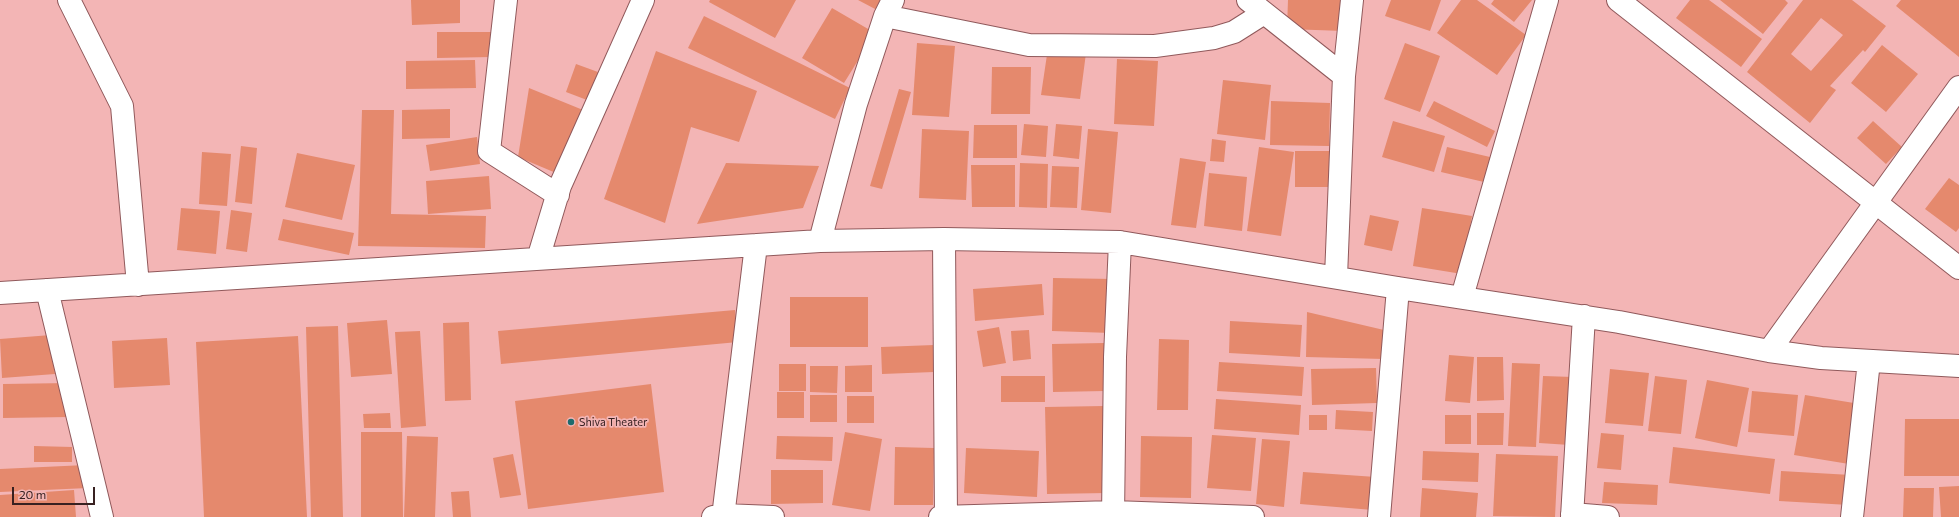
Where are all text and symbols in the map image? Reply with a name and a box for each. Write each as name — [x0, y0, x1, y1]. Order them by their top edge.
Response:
place label: Shiva Theater — [579, 415, 648, 429]
marker: Shiva Theater — [566, 417, 576, 427]
scale bar — [14, 479, 97, 505]
text: 20 m — [19, 487, 46, 501]

